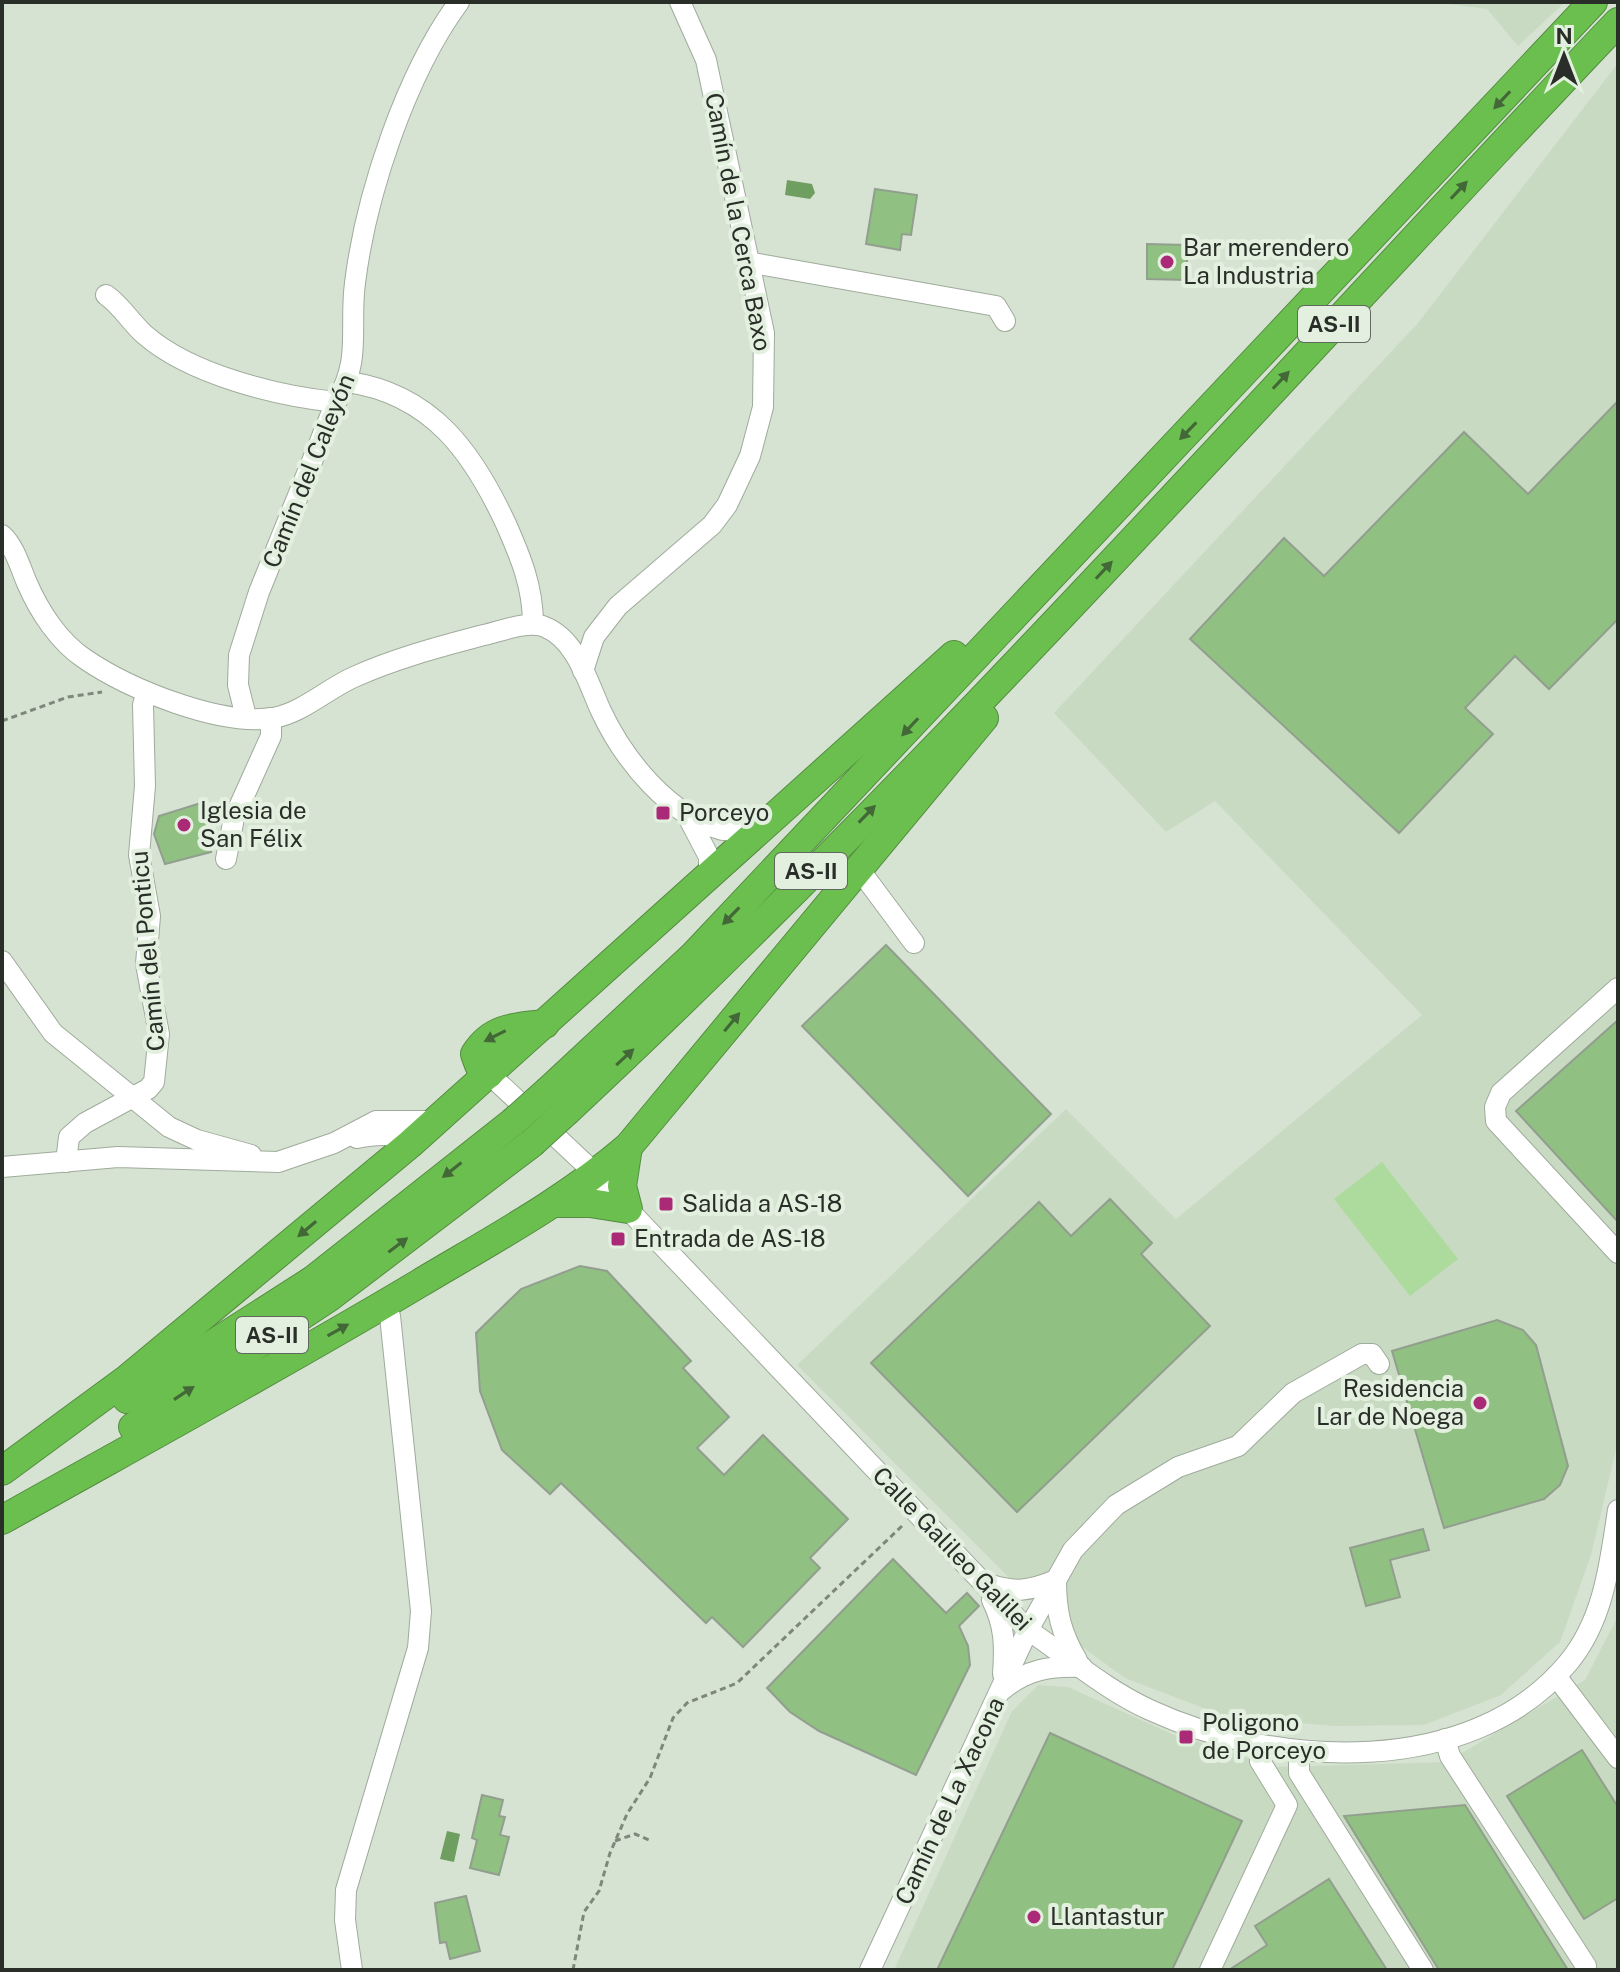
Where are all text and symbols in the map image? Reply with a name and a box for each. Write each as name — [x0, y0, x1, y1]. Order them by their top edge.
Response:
north arrow — [1524, 16, 1604, 96]
text: N — [1555, 23, 1573, 49]
street label: Camín de la Cerca Baxo — [700, 90, 778, 353]
one-way arrow — [1494, 91, 1512, 110]
one-way arrow — [1449, 181, 1467, 200]
place label: Bar merendero La Industria — [1183, 233, 1349, 289]
marker: Bar merendero La Industria — [1158, 253, 1176, 271]
road number: AS-II — [1298, 306, 1370, 342]
street label: Camín del Caleyón — [256, 370, 360, 572]
one-way arrow — [1272, 371, 1290, 390]
one-way arrow — [1180, 421, 1198, 440]
one-way arrow — [1094, 561, 1112, 580]
one-way arrow — [901, 717, 919, 736]
place label: Iglesia de San Félix — [200, 796, 307, 852]
place label: Porceyo — [679, 798, 769, 826]
marker: Porceyo — [654, 804, 672, 822]
one-way arrow — [857, 805, 876, 824]
marker: Iglesia de San Félix — [175, 816, 193, 834]
street label: Camín del Ponticu — [124, 850, 170, 1052]
road number: AS-II — [775, 853, 847, 889]
one-way arrow — [723, 906, 741, 925]
one-way arrow — [723, 1013, 740, 1033]
one-way arrow — [483, 1029, 506, 1043]
one-way arrow — [615, 1049, 634, 1067]
one-way arrow — [442, 1162, 462, 1178]
place label: Salida a AS-18 — [682, 1189, 842, 1217]
marker: Salida a AS-18 — [657, 1195, 675, 1213]
one-way arrow — [298, 1220, 318, 1237]
place label: Entrada de AS-18 — [634, 1224, 826, 1252]
marker: Entrada de AS-18 — [609, 1230, 627, 1248]
one-way arrow — [388, 1238, 408, 1254]
road number: AS-II — [236, 1317, 308, 1353]
one-way arrow — [327, 1324, 349, 1338]
place label: Residencia Lar de Noega — [1316, 1374, 1464, 1430]
one-way arrow — [173, 1386, 195, 1401]
marker: Residencia Lar de Noega — [1471, 1394, 1489, 1412]
street label: Calle Galileo Galilei — [867, 1461, 1038, 1636]
street label: Camín de La Xacona — [889, 1693, 1009, 1909]
place label: Poligono de Porceyo — [1202, 1708, 1326, 1764]
marker: Poligono de Porceyo — [1177, 1728, 1195, 1746]
place label: Llantastur — [1050, 1902, 1165, 1930]
marker: Llantastur — [1025, 1908, 1043, 1926]

